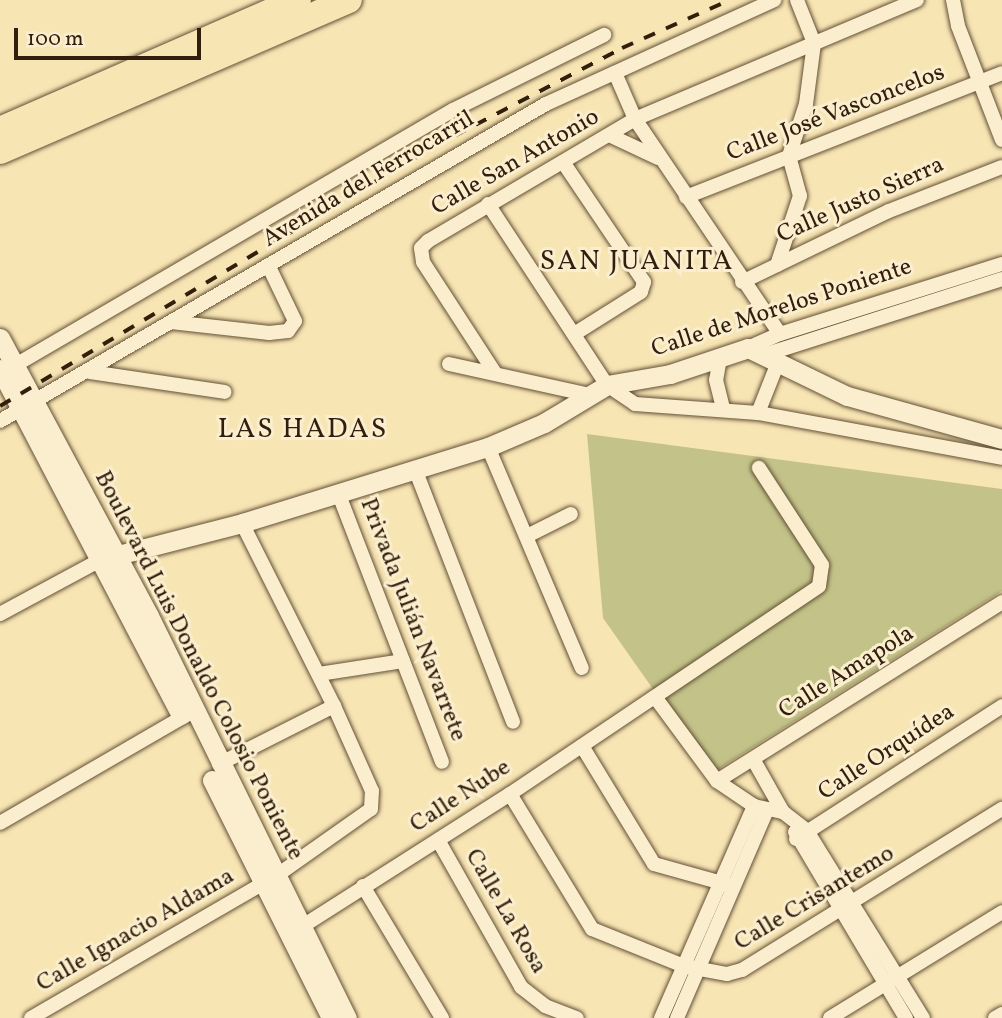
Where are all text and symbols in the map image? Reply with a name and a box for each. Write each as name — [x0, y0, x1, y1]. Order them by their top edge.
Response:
scale bar — [18, 14, 205, 58]
text: 100 m — [27, 25, 84, 54]
street label: Calle José Vasconcelos — [723, 59, 949, 169]
street label: Calle San Antonio — [427, 103, 605, 223]
street label: Avenida del Ferrocarril — [258, 105, 480, 255]
street label: Calle Justo Sierra — [773, 151, 949, 251]
district label: SAN JUANITA — [541, 245, 733, 279]
street label: Calle de Morelos Poniente — [648, 253, 916, 365]
district label: LAS HADAS — [219, 413, 387, 447]
street label: Boulevard Luis Donaldo Colosio Poniente — [87, 467, 309, 865]
street label: Privada Julián Navarrete — [352, 495, 472, 745]
street label: Calle Amapola — [774, 620, 920, 726]
street label: Calle Orquídea — [814, 698, 960, 808]
street label: Calle Nube — [405, 754, 517, 840]
street label: Calle Crisantemo — [730, 840, 900, 958]
street label: Calle La Rosa — [458, 844, 552, 980]
street label: Calle Ignacio Aldama — [32, 863, 240, 999]

